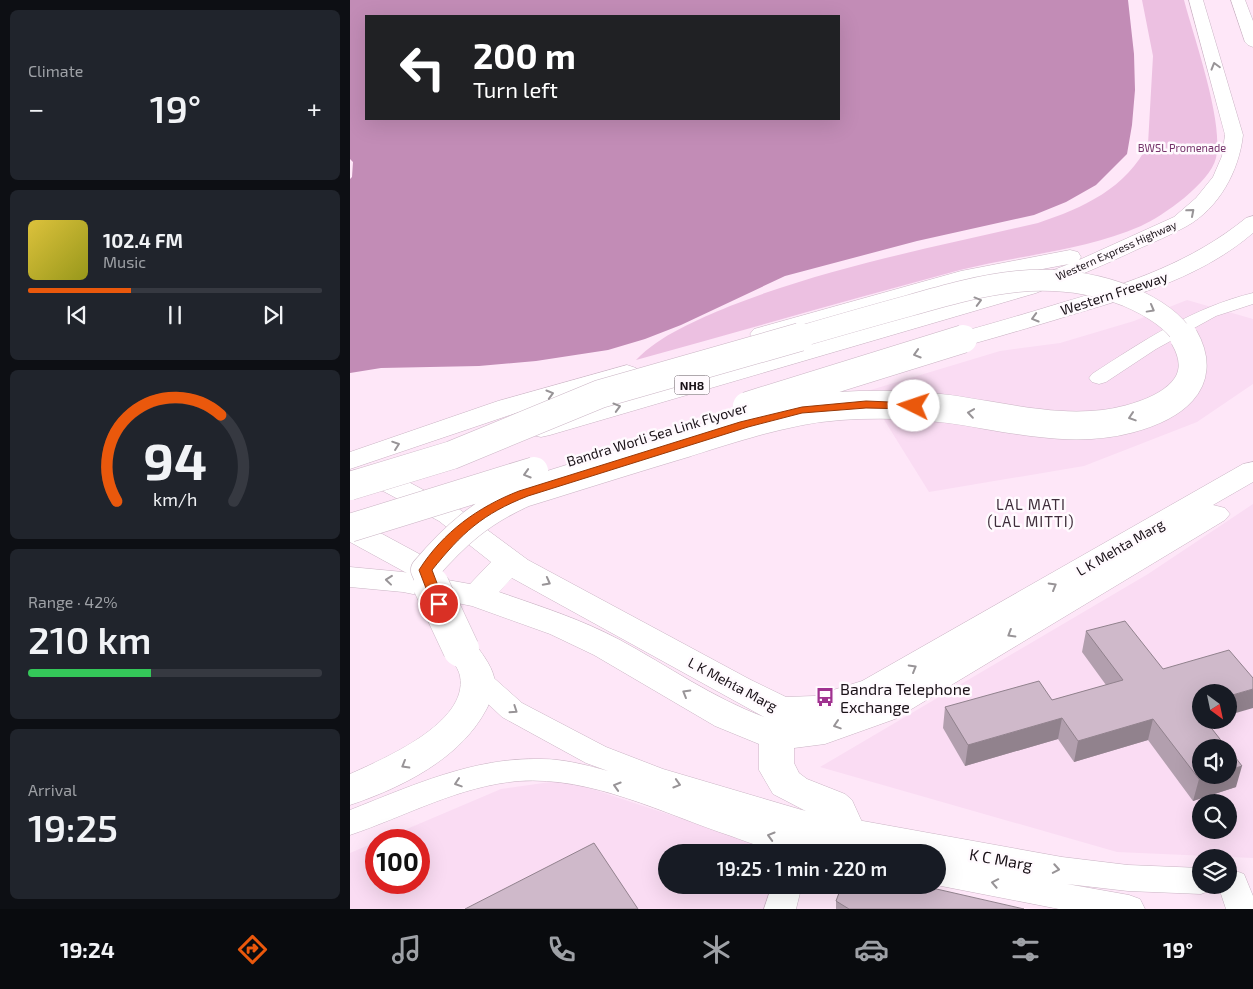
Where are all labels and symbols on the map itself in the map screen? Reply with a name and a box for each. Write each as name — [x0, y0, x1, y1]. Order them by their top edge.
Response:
one-way arrow — [1210, 62, 1220, 71]
park label: BWSL Promenade — [1138, 141, 1226, 154]
one-way arrow — [1186, 209, 1195, 218]
street label: Western Express Highway — [1054, 217, 1179, 283]
street label: Western Freeway — [1058, 267, 1170, 318]
one-way arrow — [973, 297, 982, 307]
one-way arrow — [1145, 302, 1154, 312]
one-way arrow — [1031, 313, 1040, 323]
one-way arrow — [913, 348, 921, 358]
road number: NH8 — [674, 376, 710, 394]
position arrow — [887, 379, 939, 431]
one-way arrow — [546, 390, 554, 400]
street label: Bandra Worli Sea Link Flyover — [565, 398, 750, 470]
one-way arrow — [612, 402, 620, 412]
one-way arrow — [967, 408, 975, 418]
one-way arrow — [1128, 412, 1137, 422]
one-way arrow — [391, 441, 400, 451]
one-way arrow — [524, 468, 532, 478]
district label: LAL MATI (LAL MITTI) — [987, 495, 1075, 530]
street label: L K Mehta Marg — [1073, 515, 1167, 579]
one-way arrow — [385, 575, 393, 586]
one-way arrow — [542, 576, 551, 586]
one-way arrow — [1048, 582, 1057, 592]
pin — [418, 583, 460, 625]
one-way arrow — [1008, 628, 1017, 638]
street label: L K Mehta Marg — [685, 653, 781, 715]
one-way arrow — [907, 664, 916, 674]
place label: Bandra Telephone Exchange — [840, 679, 971, 716]
north arrow — [1192, 684, 1238, 729]
bus stop icon: Bandra Telephone Exchange — [814, 686, 836, 708]
one-way arrow — [682, 690, 691, 700]
one-way arrow — [508, 704, 517, 714]
one-way arrow — [833, 720, 842, 730]
one-way arrow — [401, 758, 410, 768]
one-way arrow — [454, 777, 462, 787]
one-way arrow — [673, 778, 681, 788]
one-way arrow — [613, 781, 621, 791]
speed limit sign: 100 — [365, 829, 430, 894]
one-way arrow — [768, 832, 776, 842]
street label: K C Marg — [968, 844, 1034, 874]
one-way arrow — [1052, 864, 1061, 874]
one-way arrow — [991, 879, 999, 889]

